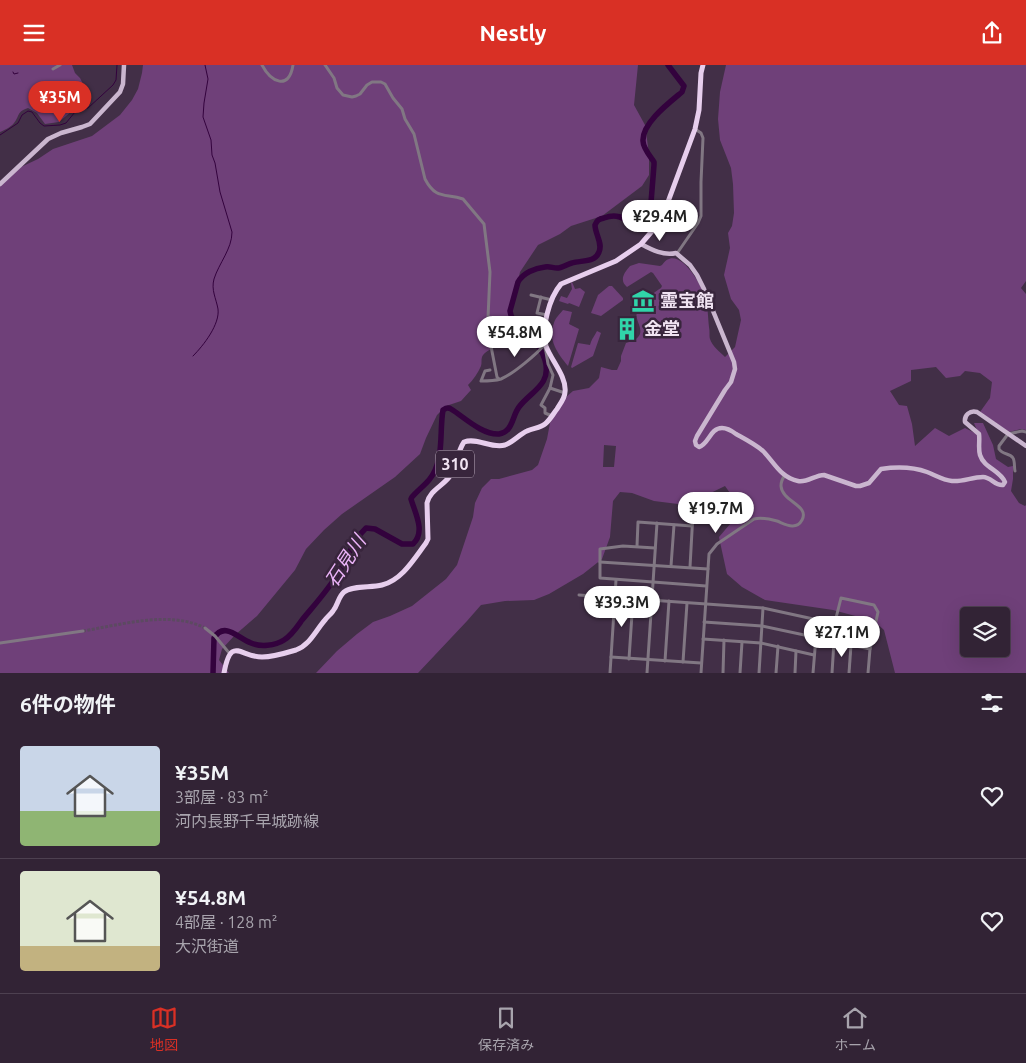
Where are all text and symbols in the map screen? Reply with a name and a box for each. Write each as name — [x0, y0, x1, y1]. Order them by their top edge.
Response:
icon: menu — [20, 19, 48, 47]
icon: share — [978, 19, 1006, 47]
text: Nestly — [479, 20, 547, 45]
pin: ¥35M — [30, 80, 90, 123]
text: ¥35M — [39, 88, 81, 106]
pin: ¥29.4M — [619, 199, 701, 242]
text: ¥29.4M — [633, 207, 687, 225]
museum icon: 霊宝館 — [630, 288, 656, 314]
place label: 霊宝館 — [660, 290, 714, 310]
pin: ¥54.8M — [474, 315, 556, 358]
building icon: 金堂 — [614, 316, 640, 342]
place label: 金堂 — [644, 318, 680, 338]
text: ¥54.8M — [488, 323, 542, 341]
road number: 310 — [436, 451, 474, 477]
pin: ¥19.7M — [675, 491, 757, 534]
text: ¥19.7M — [689, 499, 743, 517]
water label: 石見川 — [320, 529, 371, 591]
pin: ¥39.3M — [581, 585, 663, 628]
text: ¥39.3M — [595, 593, 649, 611]
map controls — [960, 607, 1010, 657]
button: layers — [960, 607, 1010, 657]
pin: ¥27.1M — [801, 615, 883, 658]
text: ¥27.1M — [815, 623, 869, 641]
icon: filters — [978, 689, 1006, 717]
text: 6件の物件 — [20, 692, 116, 716]
text: ¥35M — [175, 760, 229, 784]
icon: home — [60, 766, 120, 826]
icon: heart — [978, 782, 1006, 810]
text: 3部屋 · 83 m² — [175, 788, 269, 806]
text: 河内長野千早城跡線 — [175, 812, 319, 830]
text: ¥54.8M — [175, 885, 246, 909]
icon: home — [60, 891, 120, 951]
icon: heart — [978, 907, 1006, 935]
text: 4部屋 · 128 m² — [175, 913, 278, 931]
text: 大沢街道 — [175, 937, 239, 955]
tab: 地図 — [150, 1004, 178, 1054]
tab: 保存済み — [478, 1004, 534, 1054]
tab: ホーム — [834, 1004, 876, 1054]

